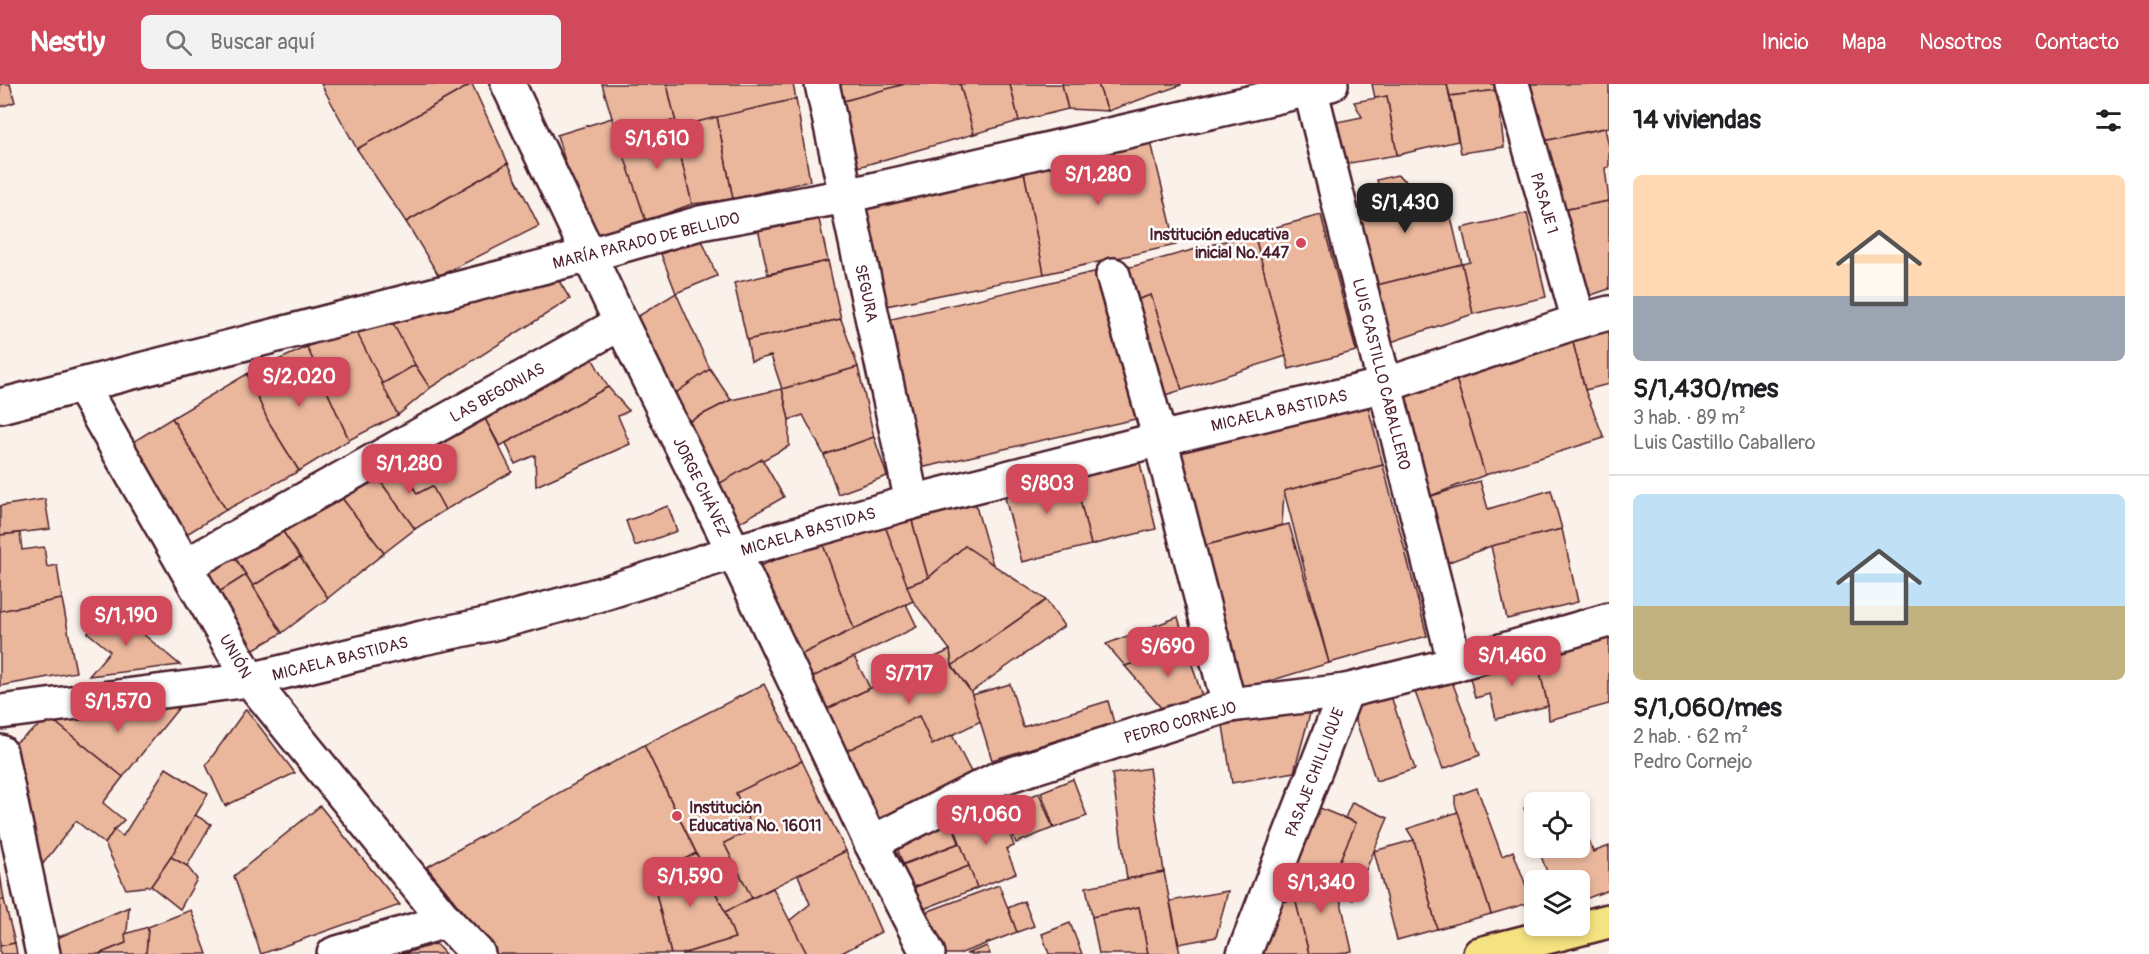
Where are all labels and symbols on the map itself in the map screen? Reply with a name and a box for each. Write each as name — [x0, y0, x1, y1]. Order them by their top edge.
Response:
pin: S/1,610 — [602, 119, 712, 170]
pin: S/1,280 — [1043, 155, 1153, 206]
street label: PASAJE 1 — [1526, 170, 1562, 236]
pin: S/1,430 — [1350, 183, 1460, 234]
street label: MARÍA PARADO DE BELLIDO — [551, 208, 742, 274]
place label: Institución educativa inicial No. 447 — [1149, 225, 1290, 263]
marker: Institución educativa inicial No. 447 — [1294, 236, 1308, 250]
street label: SEGURA — [850, 263, 882, 324]
street label: LUIS CASTILLO CABALLERO — [1348, 276, 1415, 472]
pin: S/2,020 — [244, 357, 354, 408]
street label: LAS BEGONIAS — [447, 359, 548, 427]
street label: MICAELA BASTIDAS — [1209, 386, 1349, 436]
street label: JORGE CHÁVEZ — [668, 434, 734, 541]
pin: S/1,280 — [354, 444, 464, 495]
pin: S/803 — [1005, 464, 1089, 515]
street label: MICAELA BASTIDAS — [739, 503, 878, 561]
pin: S/1,190 — [71, 596, 181, 647]
pin: S/690 — [1126, 627, 1210, 678]
street label: UNIÓN — [215, 630, 257, 682]
street label: MICAELA BASTIDAS — [270, 632, 410, 686]
pin: S/1,460 — [1457, 636, 1567, 687]
pin: S/717 — [867, 654, 951, 705]
pin: S/1,570 — [63, 682, 173, 733]
street label: PEDRO CORNEJO — [1122, 697, 1239, 749]
street label: PASAJE CHILILIQUE — [1281, 705, 1349, 840]
pin: S/1,060 — [931, 795, 1041, 846]
place label: Institución Educativa No. 16011 — [689, 798, 822, 836]
marker: Institución Educativa No. 16011 — [670, 809, 684, 823]
pin: S/1,590 — [635, 857, 745, 908]
pin: S/1,340 — [1266, 863, 1376, 914]

